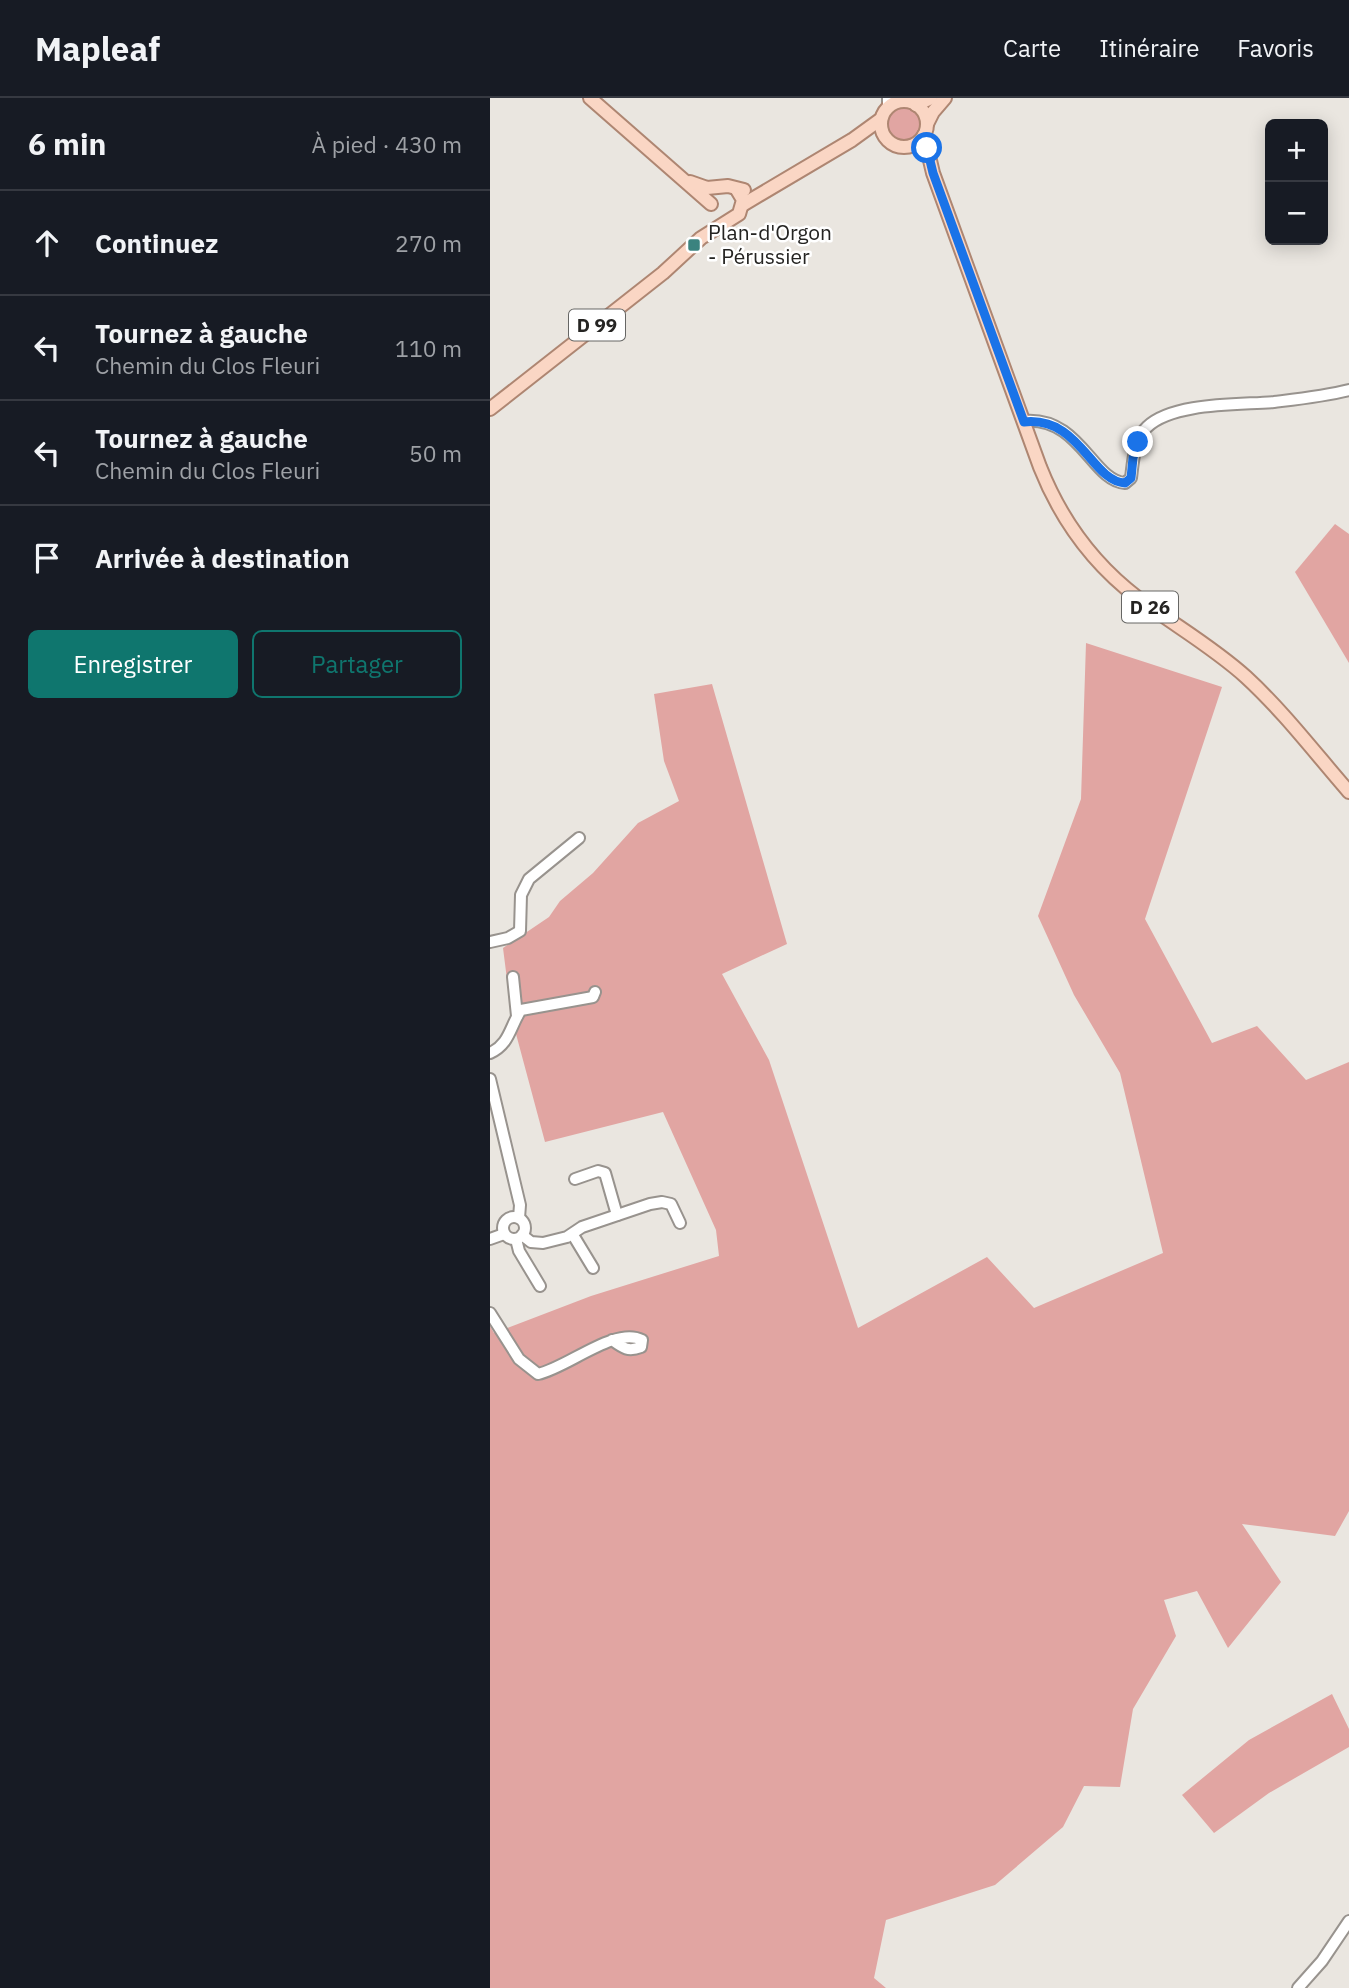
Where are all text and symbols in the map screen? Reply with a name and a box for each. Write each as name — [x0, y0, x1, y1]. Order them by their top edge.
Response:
text: Mapleaf — [35, 27, 160, 70]
text: Carte — [1003, 32, 1061, 64]
text: Itinéraire — [1099, 32, 1199, 64]
text: Favoris — [1237, 32, 1314, 64]
map controls — [1265, 119, 1328, 245]
button: + — [1265, 119, 1328, 182]
text: 6 min — [28, 124, 106, 163]
text: À pied · 430 m — [312, 129, 462, 159]
route start — [911, 132, 942, 163]
button: − — [1265, 182, 1328, 245]
place label: Plan-d'Orgon - Pérussier — [708, 218, 832, 270]
icon: ahead — [28, 224, 66, 262]
text: Continuez — [95, 226, 218, 260]
text: 270 m — [395, 228, 462, 258]
marker: Plan-d'Orgon - Pérussier — [686, 237, 702, 253]
road number: D 99 — [569, 310, 625, 341]
text: Tournez à gauche — [95, 316, 308, 350]
icon: left — [28, 329, 66, 367]
text: 110 m — [395, 333, 462, 363]
text: Chemin du Clos Fleuri — [95, 350, 320, 380]
text: Tournez à gauche — [95, 421, 308, 455]
route end — [1122, 426, 1153, 457]
icon: left — [28, 434, 66, 472]
text: 50 m — [409, 438, 462, 468]
text: Chemin du Clos Fleuri — [95, 455, 320, 485]
icon: arrive — [28, 539, 66, 577]
text: Arrivée à destination — [95, 541, 350, 575]
road number: D 26 — [1122, 592, 1178, 622]
button: Enregistrer — [28, 630, 238, 698]
button: Partager — [252, 630, 462, 698]

